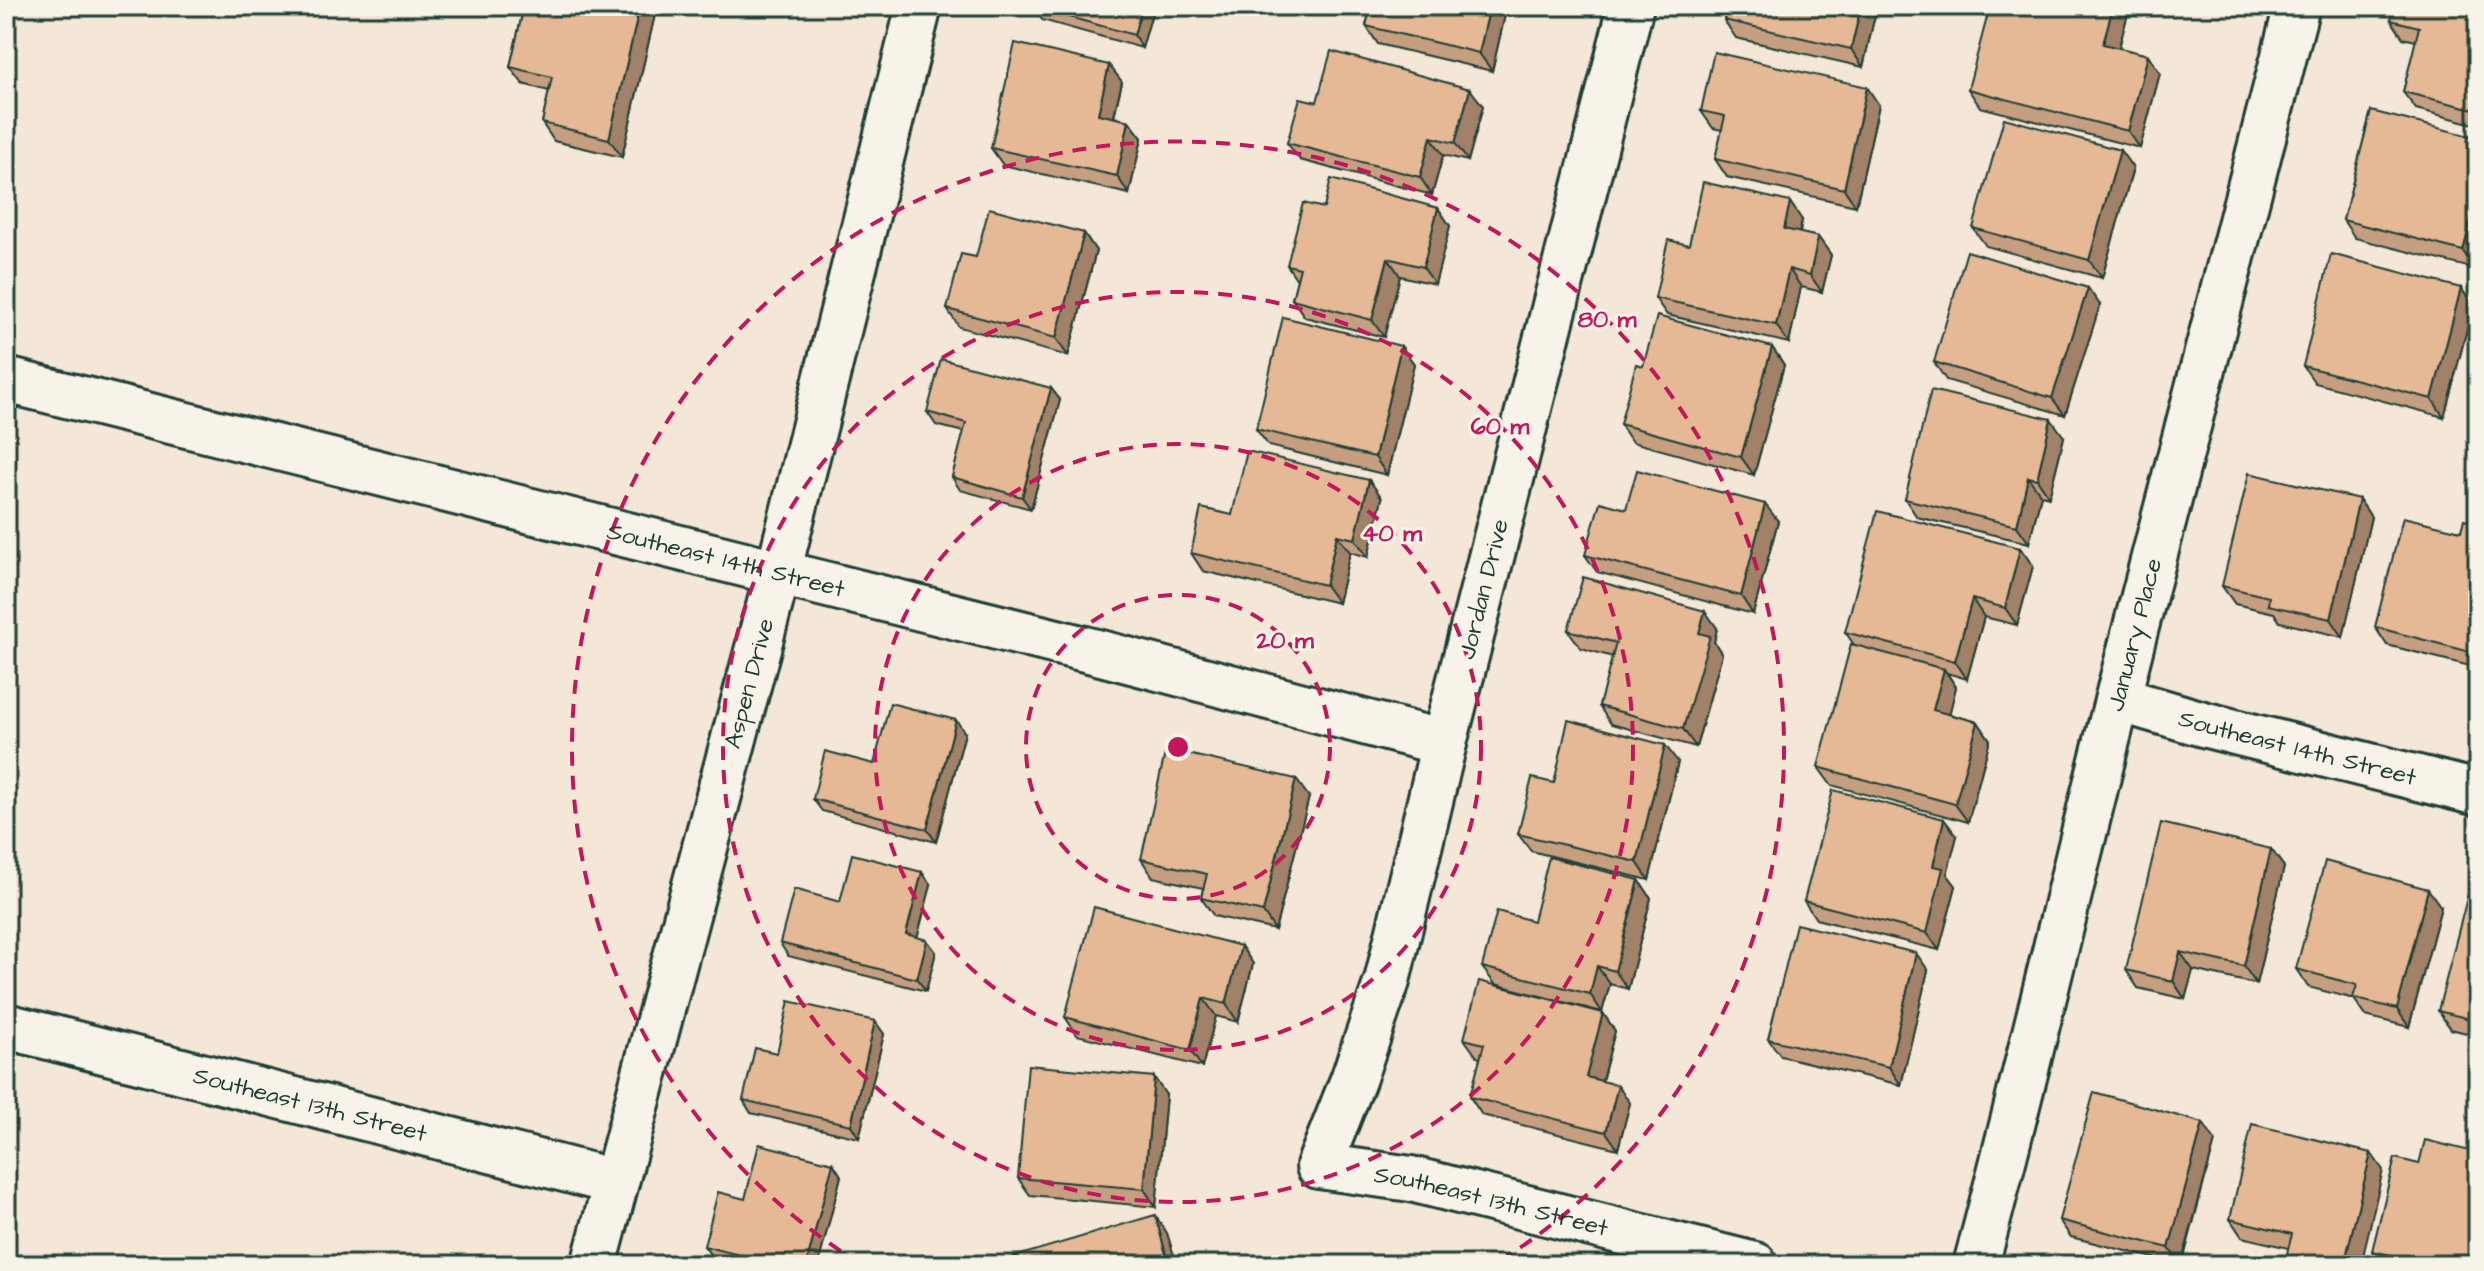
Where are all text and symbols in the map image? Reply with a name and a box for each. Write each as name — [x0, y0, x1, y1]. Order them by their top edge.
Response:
text: 80 m — [1578, 303, 1637, 337]
text: 60 m — [1471, 410, 1530, 444]
street label: Southeast 14th Street — [603, 514, 848, 607]
street label: Jordan Drive — [1450, 516, 1518, 663]
text: 40 m — [1362, 517, 1422, 551]
street label: January Place — [2099, 555, 2171, 715]
street label: Aspen Drive — [716, 615, 783, 752]
text: 20 m — [1255, 624, 1314, 658]
street label: Southeast 14th Street — [2174, 702, 2420, 795]
centre of rings — [1164, 733, 1192, 761]
street label: Southeast 13th Street — [190, 1059, 431, 1151]
street label: Southeast 13th Street — [1372, 1158, 1612, 1246]

